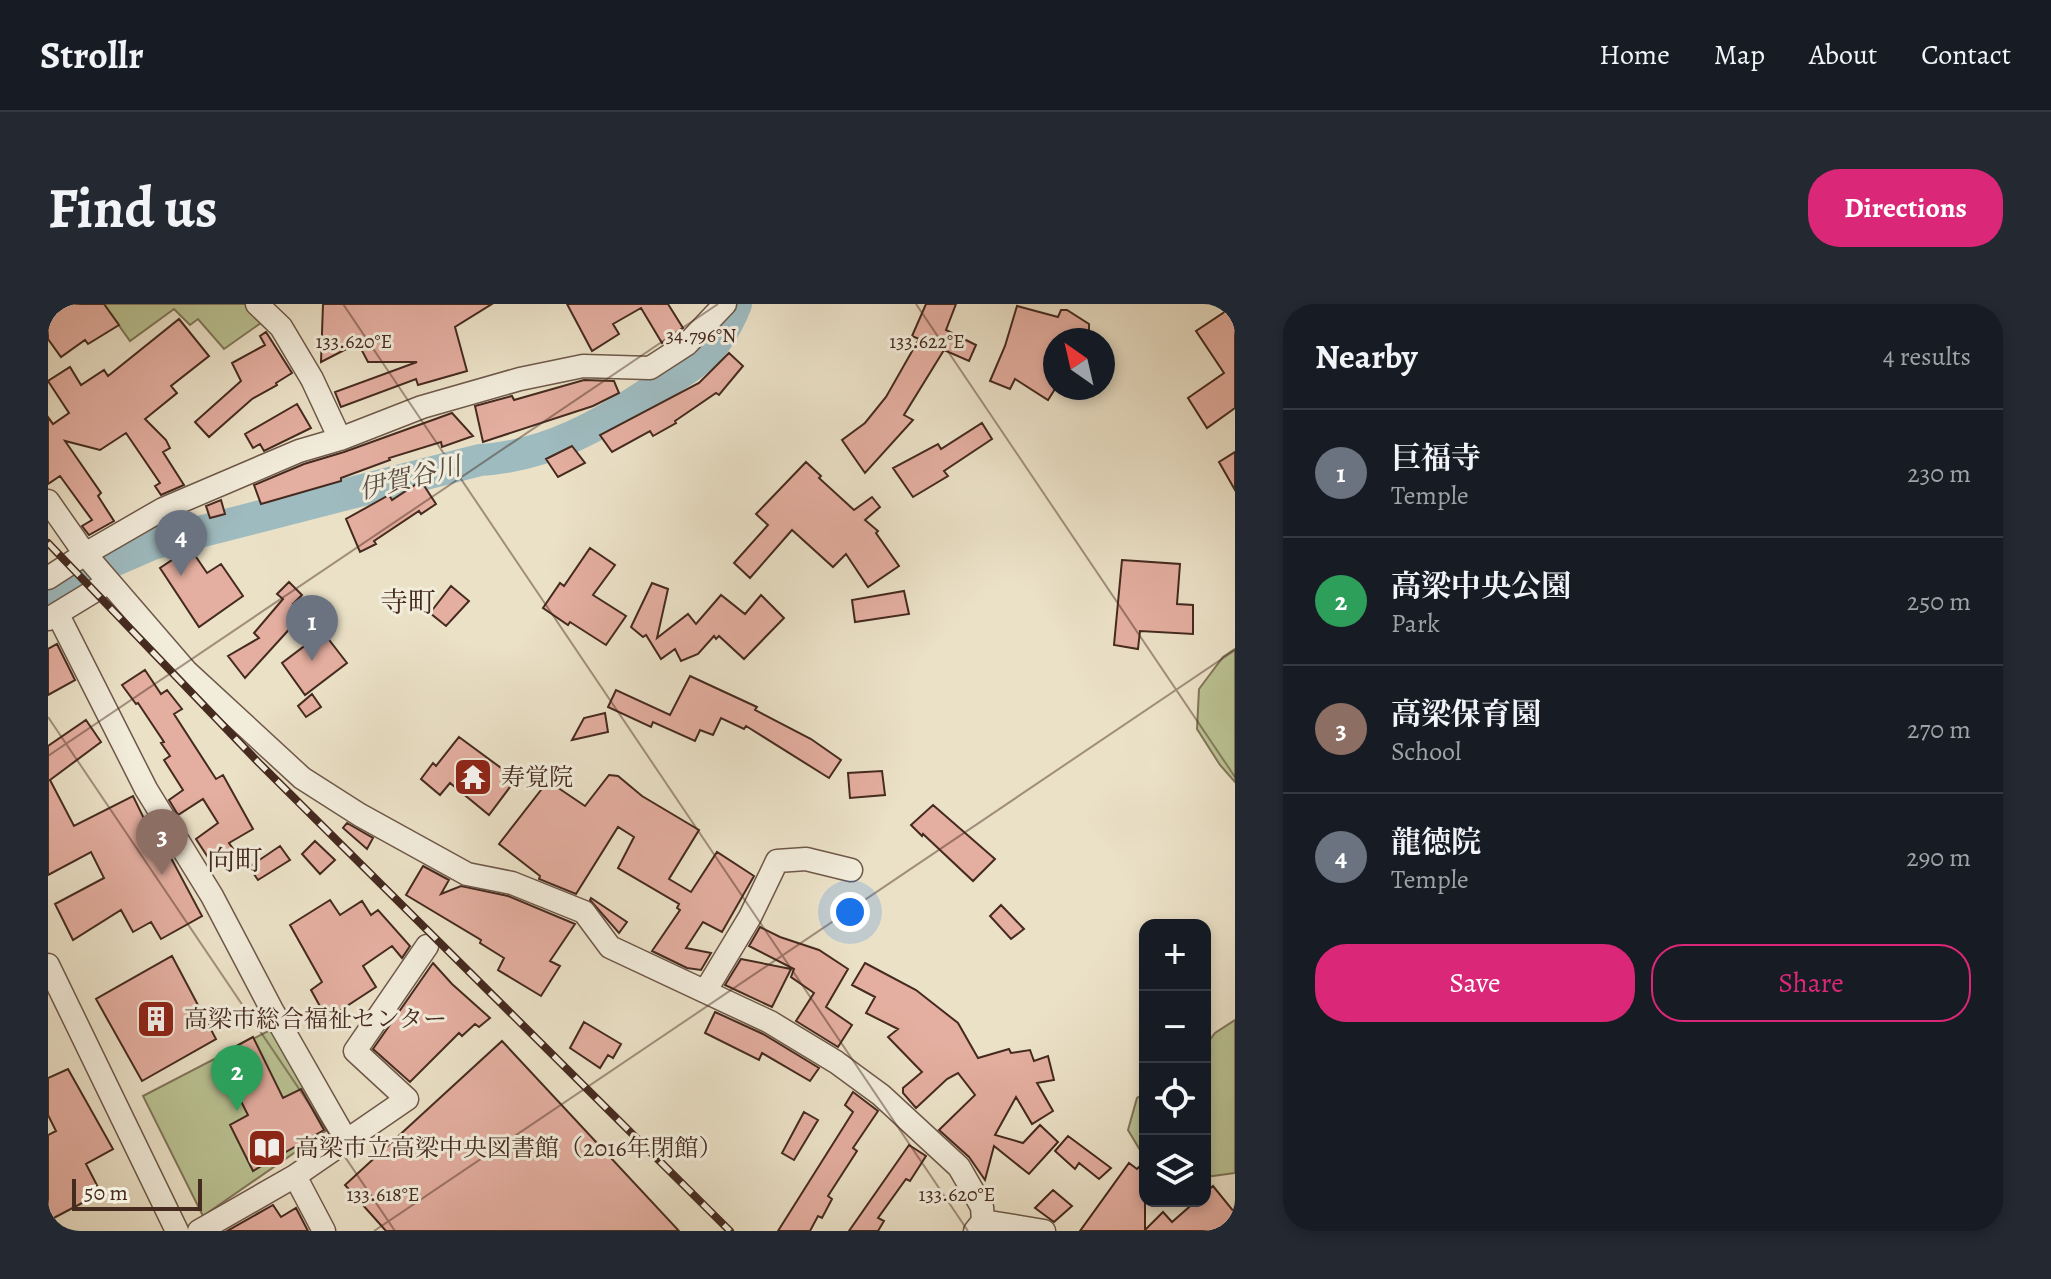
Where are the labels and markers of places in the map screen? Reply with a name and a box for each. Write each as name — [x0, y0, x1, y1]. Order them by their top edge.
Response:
pin: 4 — [155, 510, 207, 576]
pin: 1 — [286, 595, 338, 661]
temple icon: 寿覚院 — [452, 756, 494, 798]
place label: 寿覚院 — [501, 761, 573, 793]
pin: 3 — [136, 809, 188, 875]
building icon: 高梁市総合福祉センター — [135, 998, 177, 1040]
place label: 高梁市総合福祉センター — [184, 1003, 447, 1035]
pin: 2 — [211, 1045, 263, 1111]
library icon: 高梁市立高梁中央図書館（2016年閉館） — [246, 1127, 288, 1169]
place label: 高梁市立高梁中央図書館（2016年閉館） — [295, 1132, 723, 1164]

